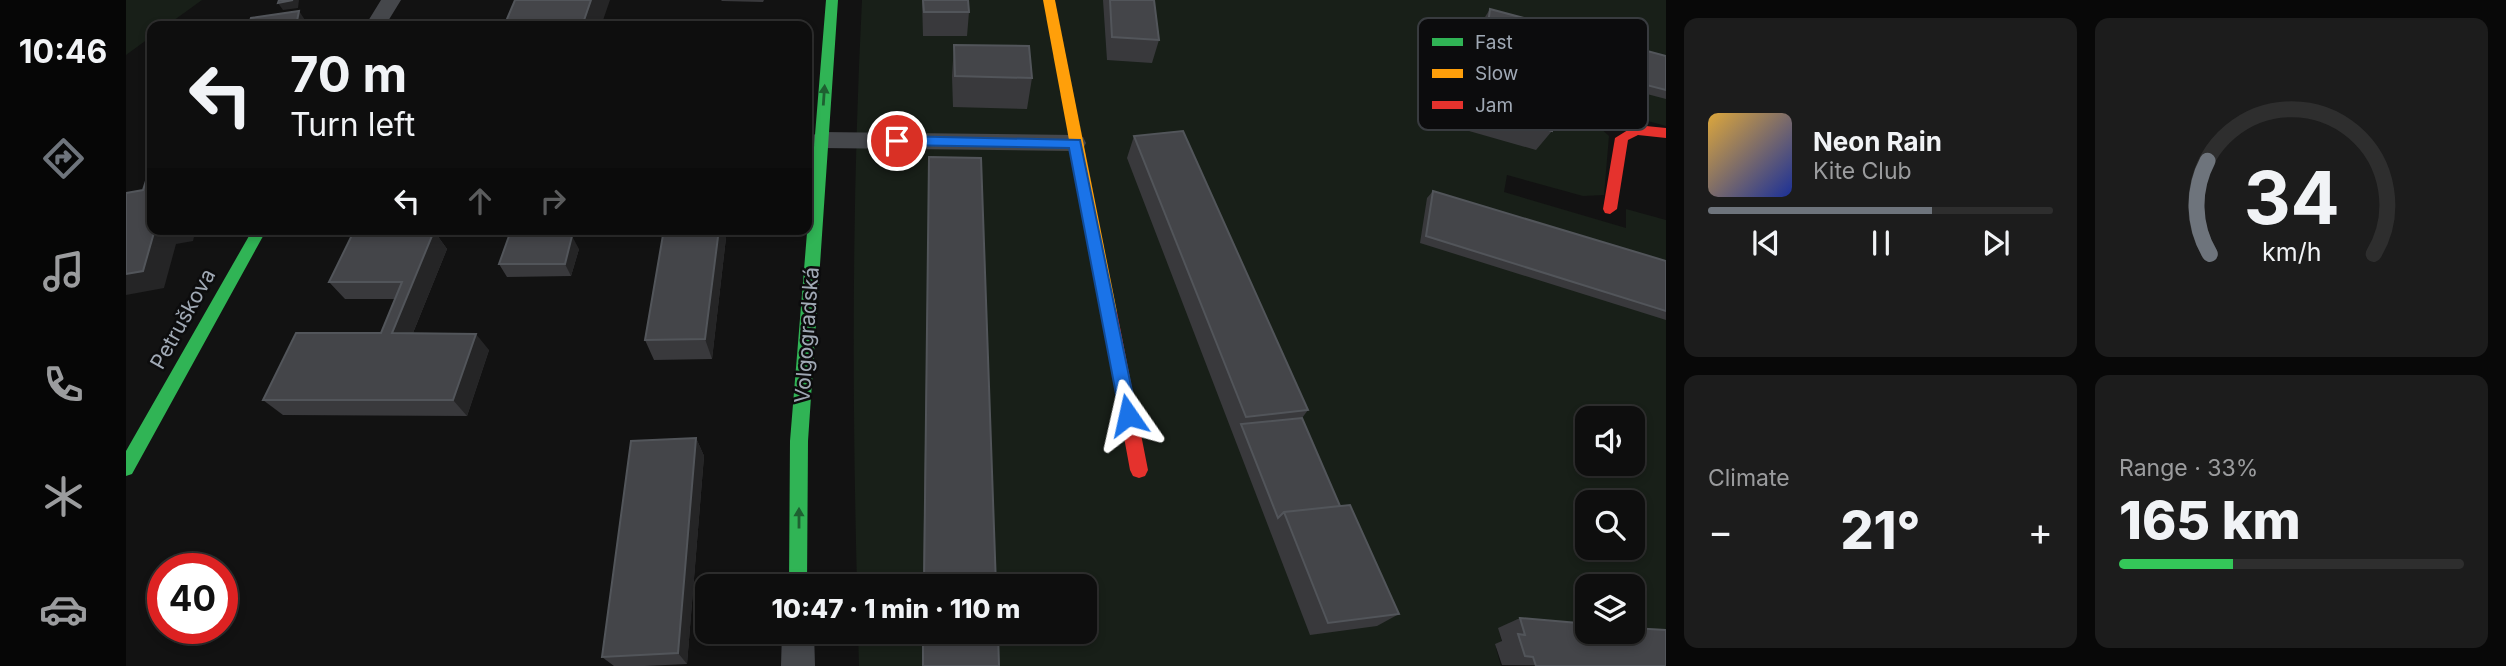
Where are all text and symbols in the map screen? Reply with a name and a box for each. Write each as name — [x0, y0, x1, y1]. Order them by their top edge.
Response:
legend — [1418, 18, 1648, 130]
text: Fast — [1475, 31, 1513, 54]
text: 10:46 — [19, 32, 107, 71]
text: 70 m — [290, 45, 407, 104]
icon: left — [175, 49, 266, 140]
text: Slow — [1475, 62, 1518, 85]
one-way arrow — [819, 84, 830, 106]
text: Jam — [1475, 94, 1513, 117]
text: Turn left — [290, 105, 415, 144]
pin — [867, 111, 927, 171]
icon: arrive — [878, 122, 916, 160]
text: Neon Rain — [1813, 126, 1942, 157]
icon: directions — [39, 134, 88, 183]
text: 34 — [2243, 153, 2340, 242]
text: Kite Club — [1813, 157, 1912, 185]
icon: left — [388, 182, 426, 220]
icon: ahead — [461, 182, 499, 220]
icon: right — [534, 182, 572, 220]
icon: previous — [1747, 224, 1785, 262]
icon: pause — [1862, 224, 1900, 262]
icon: next — [1977, 224, 2015, 262]
text: km/h — [2262, 237, 2321, 267]
icon: music — [39, 247, 88, 296]
street label: Petruškova — [145, 264, 220, 373]
street label: Volgogradská — [789, 266, 824, 404]
icon: phone — [39, 360, 88, 409]
position arrow — [1091, 378, 1165, 452]
map controls — [1575, 406, 1645, 644]
button: sound — [1575, 406, 1645, 476]
text: Range · 33% — [2119, 454, 2258, 482]
text: Climate — [1708, 464, 1790, 492]
icon: climate — [39, 472, 88, 521]
text: 165 km — [2119, 489, 2301, 552]
button: search — [1575, 490, 1645, 560]
text: 21° — [1840, 499, 1921, 562]
one-way arrow — [793, 507, 805, 529]
text: − — [1708, 508, 1733, 554]
text: + — [2028, 508, 2053, 554]
speed limit sign: 40 — [147, 553, 238, 644]
button: layers — [1575, 574, 1645, 644]
icon: car — [39, 585, 88, 634]
text: 10:47 · 1 min · 110 m — [772, 593, 1020, 624]

